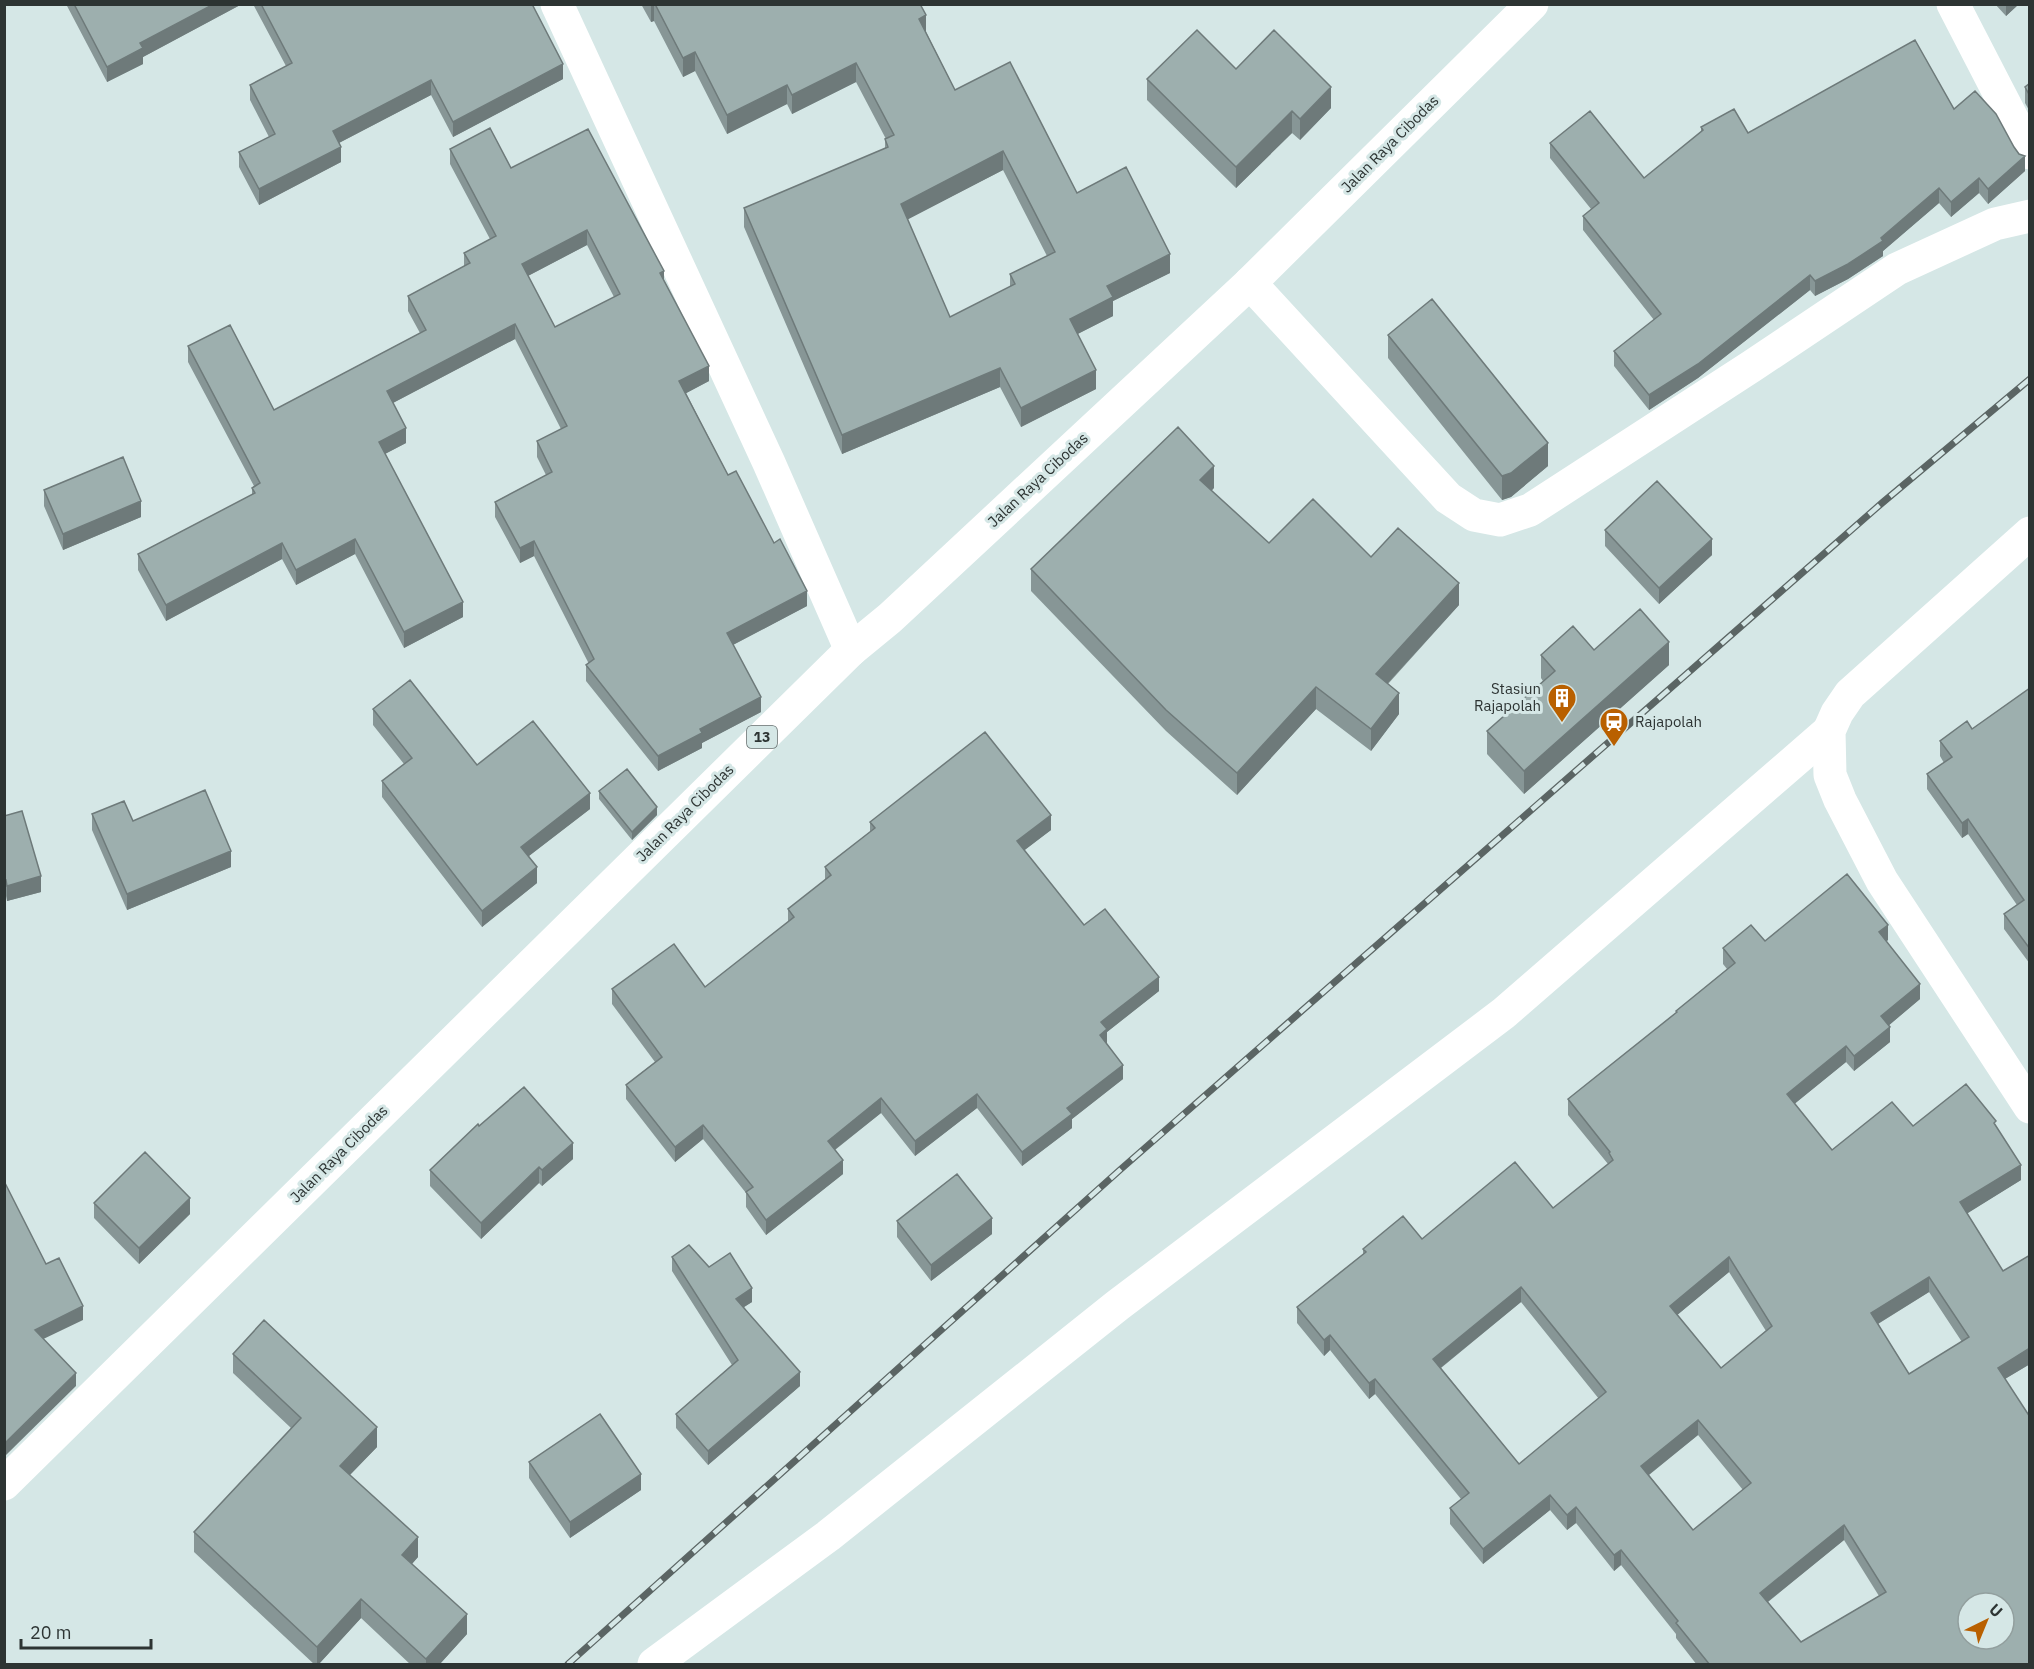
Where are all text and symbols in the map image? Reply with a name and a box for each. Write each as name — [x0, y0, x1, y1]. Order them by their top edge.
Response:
street label: Jalan Raya Cibodas — [1337, 91, 1442, 196]
street label: Jalan Raya Cibodas — [984, 428, 1092, 531]
place label: Stasiun Rajapolah — [1474, 679, 1541, 715]
building icon: Stasiun Rajapolah — [1546, 682, 1578, 724]
station icon: Rajapolah — [1598, 706, 1630, 748]
place label: Rajapolah — [1635, 712, 1702, 731]
road number: 13 — [747, 726, 777, 748]
street label: Jalan Raya Cibodas — [632, 760, 737, 865]
street label: Jalan Raya Cibodas — [286, 1101, 391, 1206]
north arrow — [1956, 1591, 2016, 1651]
text: U — [1985, 1599, 2007, 1621]
scale bar — [21, 1612, 152, 1650]
text: 20 m — [30, 1621, 72, 1644]

